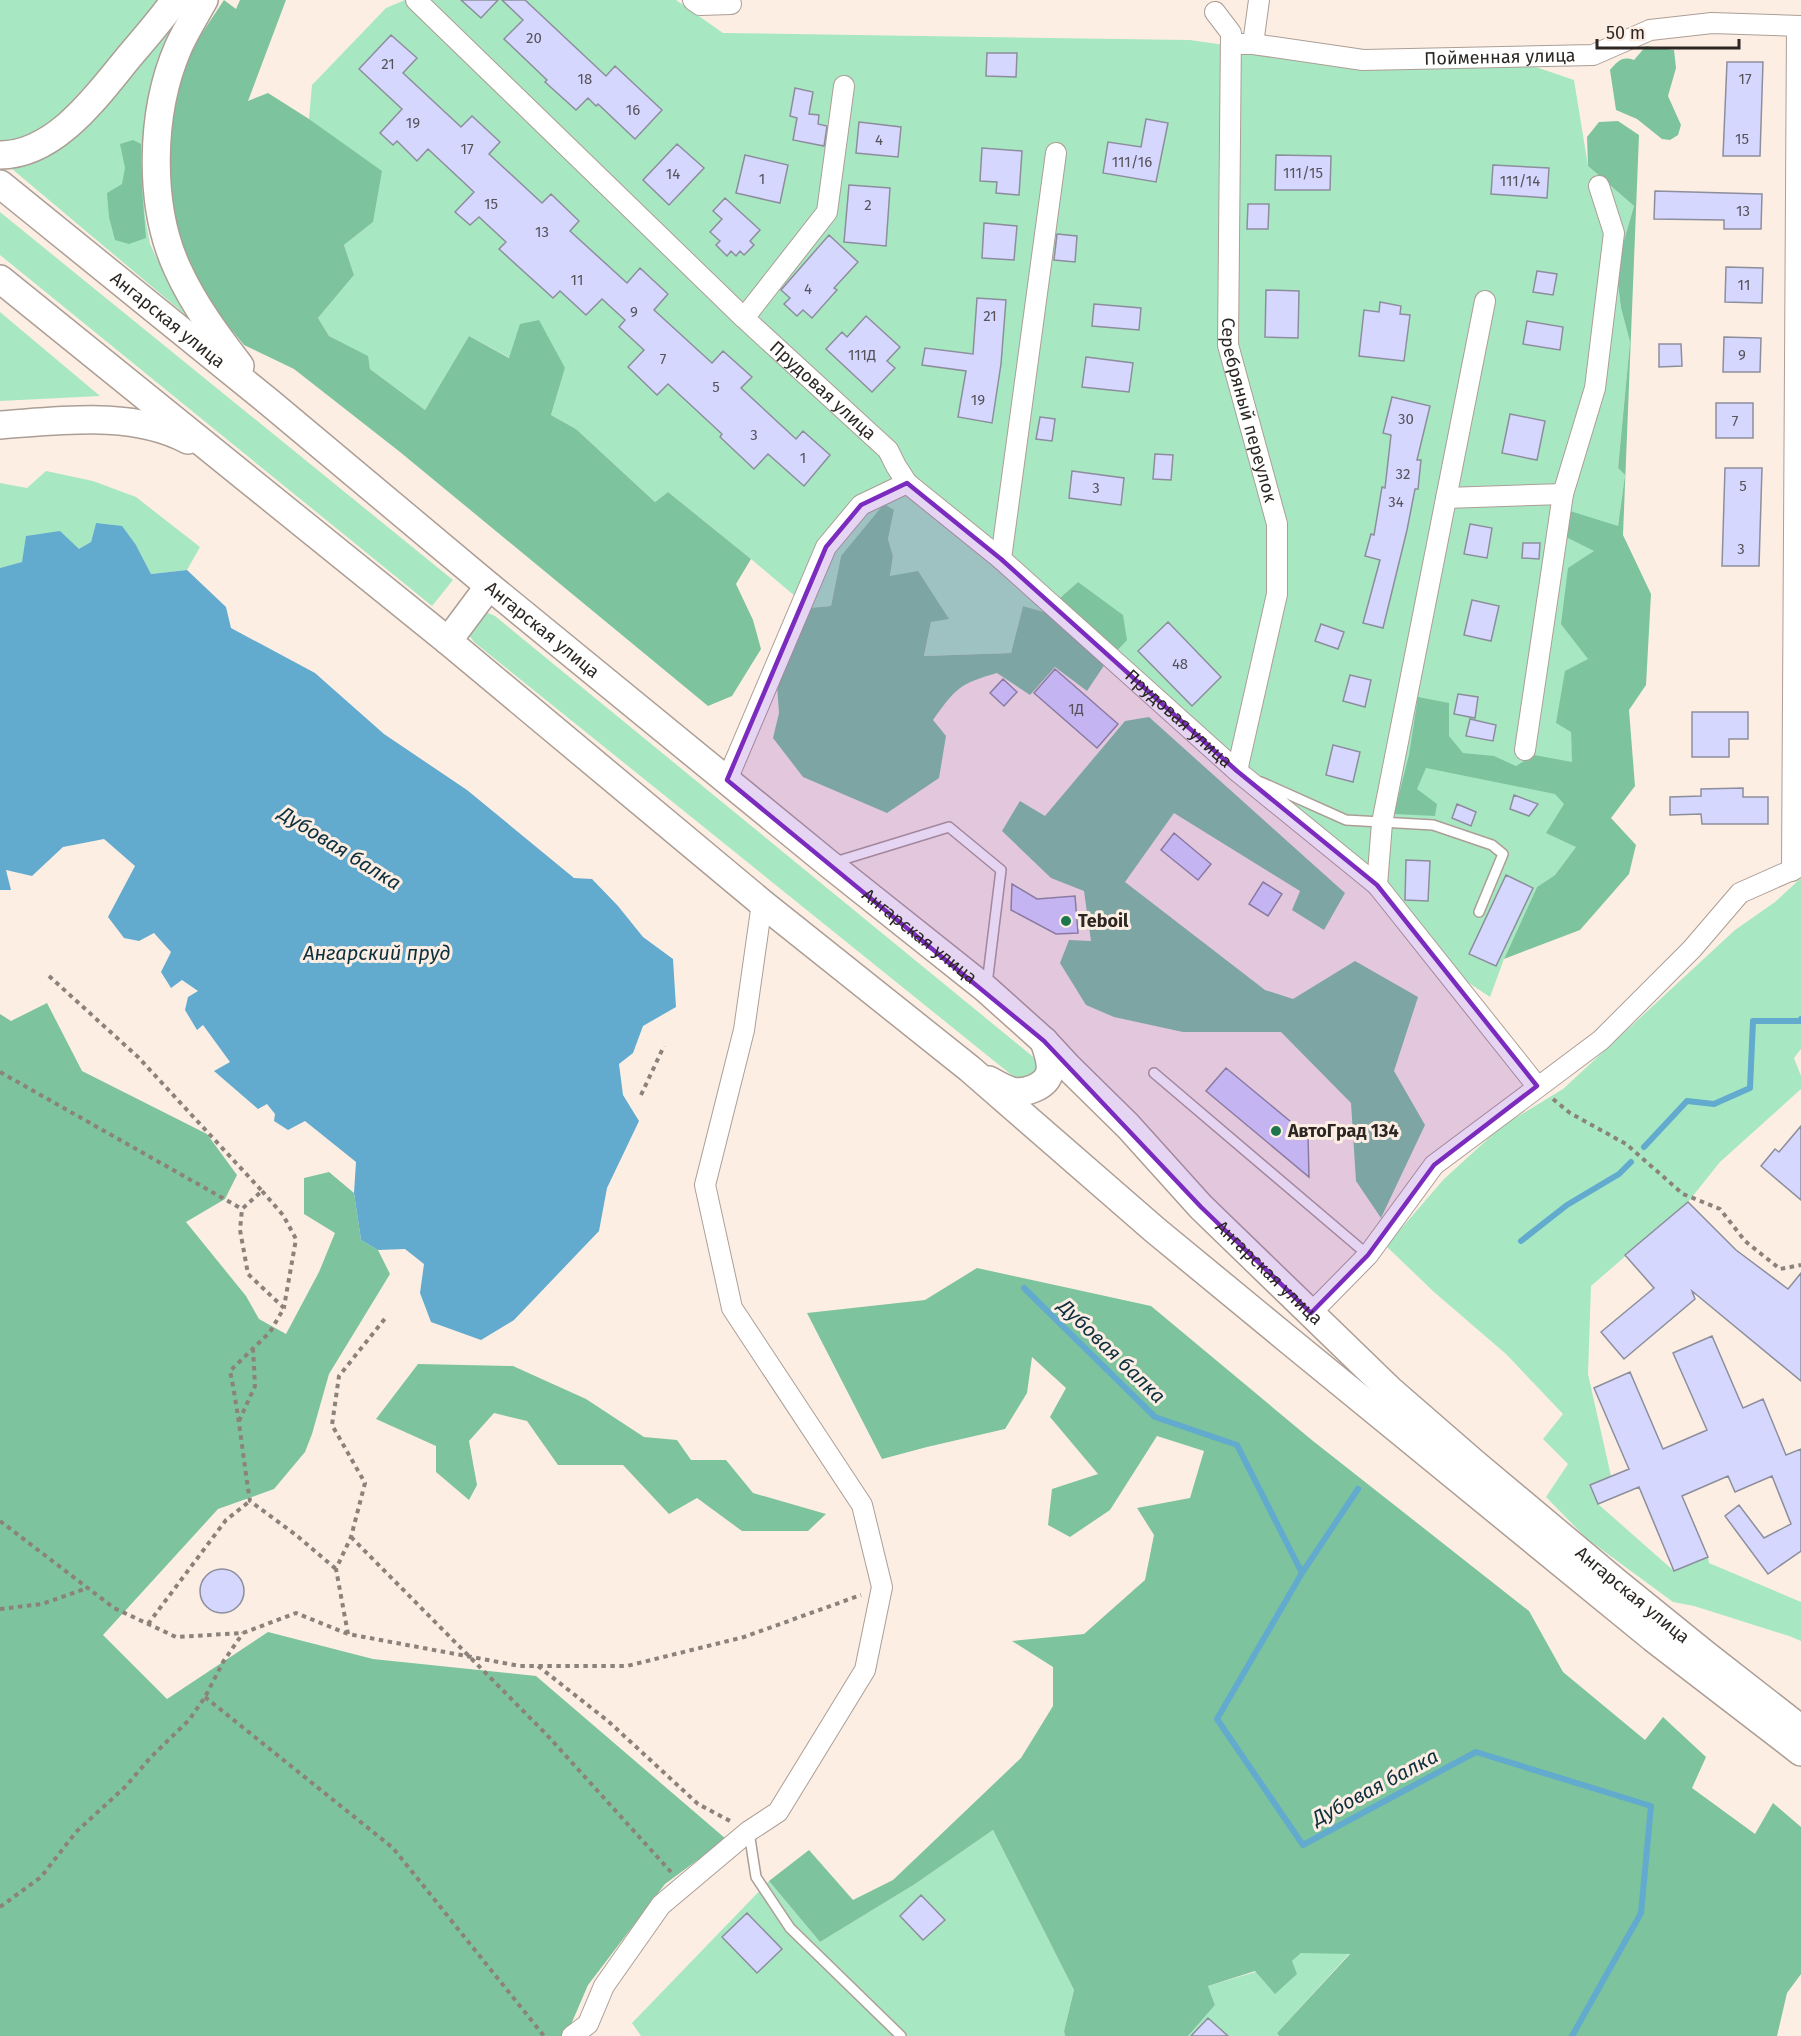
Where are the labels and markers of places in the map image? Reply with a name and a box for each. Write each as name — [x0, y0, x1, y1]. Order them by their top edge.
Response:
place label: Teboil — [1078, 910, 1129, 932]
marker: Teboil — [1059, 914, 1073, 928]
place label: АвтоГрад 134 — [1287, 1120, 1399, 1142]
marker: АвтоГрад 134 — [1269, 1124, 1283, 1138]

